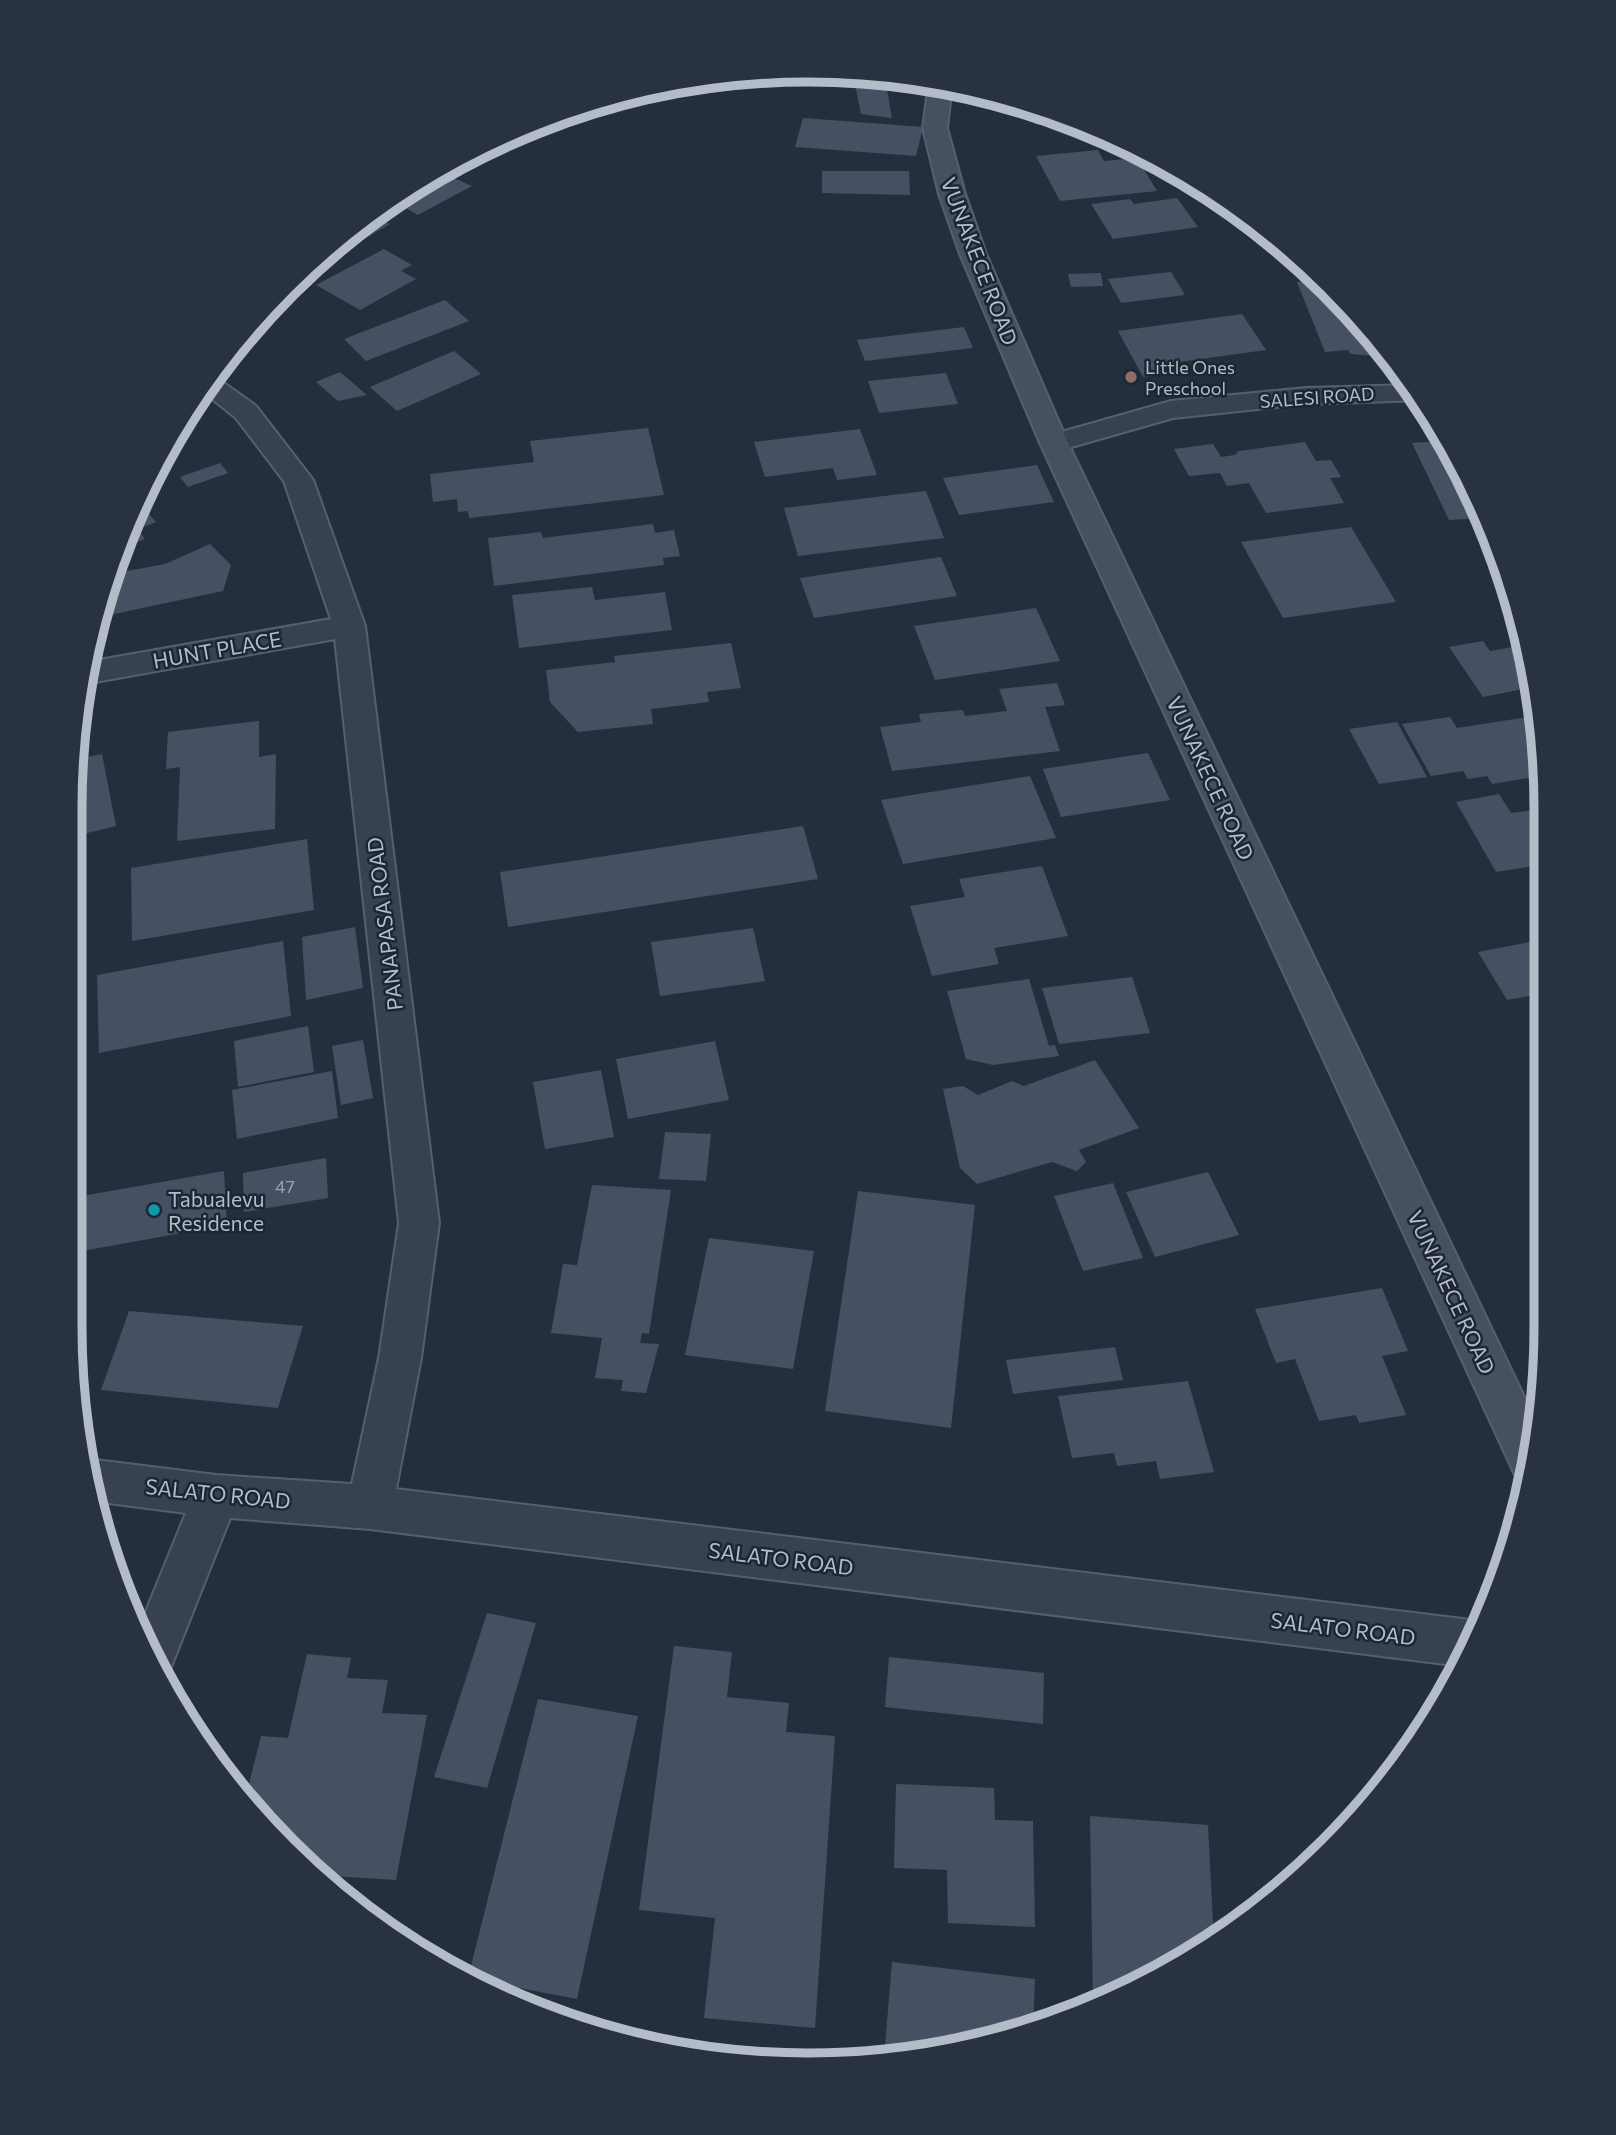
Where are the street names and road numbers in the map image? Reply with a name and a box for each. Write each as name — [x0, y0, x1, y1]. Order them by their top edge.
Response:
street label: VUNAKECE ROAD — [936, 174, 1024, 348]
street label: SALESI ROAD — [1259, 382, 1375, 412]
street label: HUNT PLACE — [151, 625, 283, 673]
street label: VUNAKECE ROAD — [1162, 692, 1260, 864]
street label: PANAPASA ROAD — [361, 836, 407, 1012]
street label: VUNAKECE ROAD — [1403, 1206, 1501, 1378]
street label: SALATO ROAD — [144, 1473, 292, 1513]
street label: SALATO ROAD — [707, 1537, 855, 1579]
street label: SALATO ROAD — [1269, 1607, 1417, 1649]

